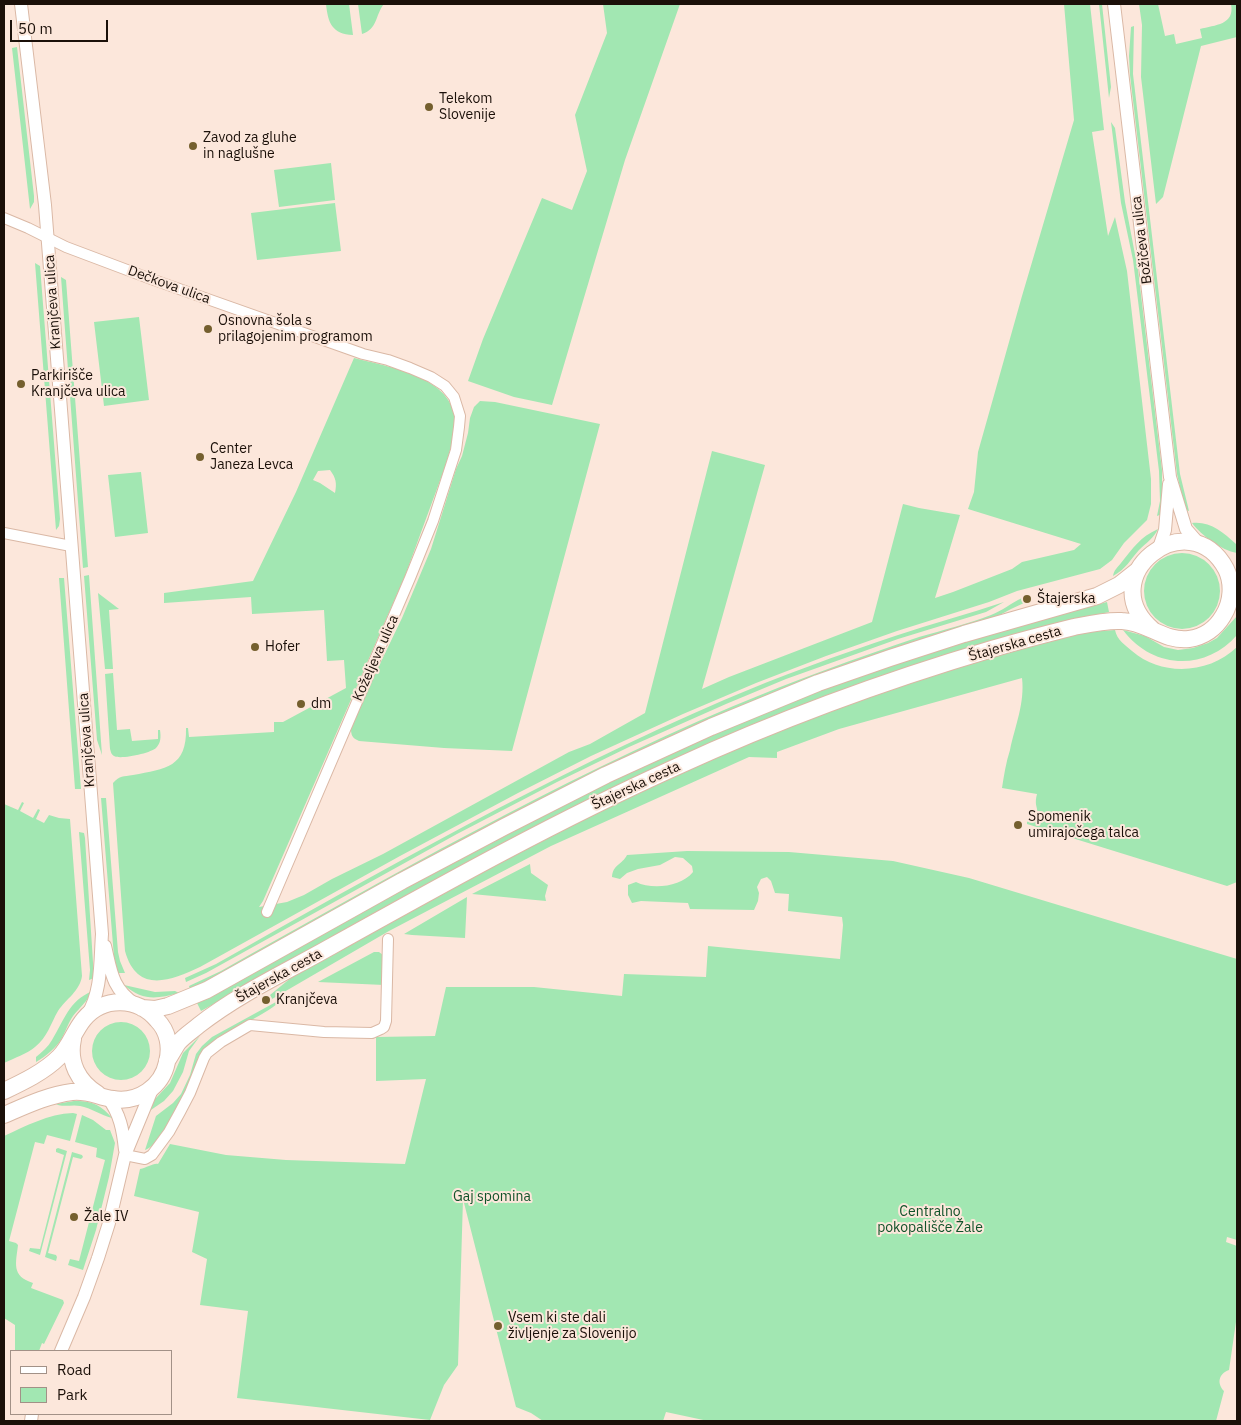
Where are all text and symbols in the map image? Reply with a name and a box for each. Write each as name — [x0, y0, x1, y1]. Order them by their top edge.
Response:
scale bar — [12, 10, 110, 42]
text: 50 m — [18, 19, 53, 38]
place label: Telekom Slovenije — [439, 91, 496, 124]
marker: Telekom Slovenije — [423, 101, 435, 113]
place label: Zavod za gluhe in naglušne — [203, 130, 297, 162]
marker: Zavod za gluhe in naglušne — [187, 140, 199, 152]
street label: Božičeva ulica — [1128, 195, 1156, 285]
street label: Kranjčeva ulica — [41, 254, 65, 350]
street label: Dečkova ulica — [126, 262, 212, 308]
place label: Osnovna šola s prilagojenim programom — [218, 313, 373, 346]
marker: Osnovna šola s prilagojenim programom — [202, 323, 214, 335]
place label: Parkirišče Kranjčeva ulica — [31, 368, 126, 401]
marker: Parkirišče Kranjčeva ulica — [15, 378, 27, 390]
place label: Center Janeza Levca — [210, 441, 293, 474]
marker: Center Janeza Levca — [194, 451, 206, 463]
place label: Štajerska — [1037, 591, 1095, 607]
marker: Štajerska — [1021, 593, 1033, 605]
street label: Koželjeva ulica — [350, 612, 402, 704]
street label: Štajerska cesta — [967, 623, 1063, 665]
place label: Hofer — [265, 639, 300, 655]
marker: Hofer — [249, 641, 261, 653]
street label: Kranjčeva ulica — [75, 692, 99, 788]
place label: dm — [311, 696, 331, 712]
marker: dm — [295, 698, 307, 710]
street label: Štajerska cesta — [589, 758, 683, 814]
place label: Spomenik umirajočega talca — [1028, 809, 1139, 842]
marker: Spomenik umirajočega talca — [1012, 819, 1024, 831]
street label: Štajerska cesta — [233, 946, 325, 1006]
place label: Kranjčeva — [276, 992, 338, 1008]
marker: Kranjčeva — [260, 994, 272, 1006]
park label: Gaj spomina — [453, 1189, 531, 1205]
park label: Centralno pokopališče Žale — [877, 1204, 983, 1236]
place label: Žale IV — [84, 1209, 129, 1225]
marker: Žale IV — [68, 1211, 80, 1223]
place label: Vsem ki ste dali življenje za Slovenijo — [508, 1310, 637, 1342]
marker: Vsem ki ste dali življenje za Slovenijo — [492, 1320, 504, 1332]
legend — [10, 1350, 172, 1415]
text: Road — [57, 1360, 92, 1379]
text: Park — [57, 1385, 87, 1404]

